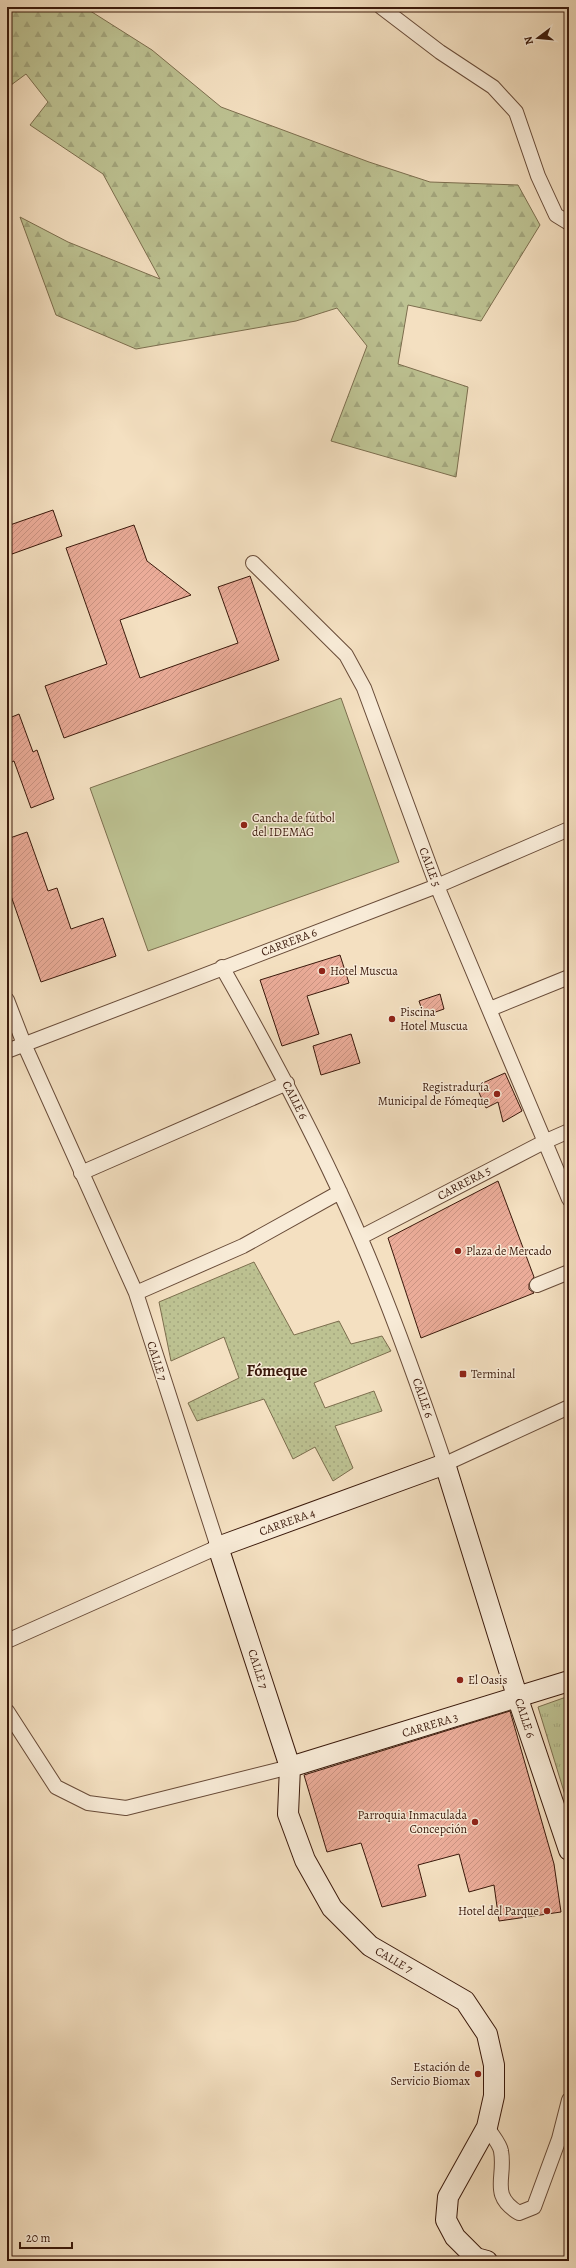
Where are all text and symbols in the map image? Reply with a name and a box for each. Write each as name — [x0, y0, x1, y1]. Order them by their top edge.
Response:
north arrow — [518, 18, 558, 58]
text: N — [521, 35, 537, 47]
place label: Cancha de fútbol del IDEMAG — [252, 810, 335, 840]
marker: Cancha de fútbol del IDEMAG — [239, 820, 249, 830]
street label: CALLE 5 — [415, 845, 445, 889]
street label: CARRERA 6 — [259, 924, 320, 960]
place label: Hotel Muscua — [330, 963, 398, 979]
marker: Hotel Muscua — [317, 966, 327, 976]
place label: Piscina Hotel Muscua — [400, 1004, 468, 1034]
marker: Piscina Hotel Muscua — [387, 1014, 397, 1024]
street label: CALLE 6 — [279, 1078, 312, 1122]
place label: Registraduría Municipal de Fómeque — [378, 1079, 489, 1109]
marker: Registraduría Municipal de Fómeque — [492, 1089, 502, 1099]
street label: CARRERA 5 — [435, 1162, 493, 1204]
place label: Plaza de Mercado — [466, 1243, 552, 1259]
marker: Plaza de Mercado — [453, 1246, 463, 1256]
street label: CALLE 7 — [143, 1339, 171, 1384]
district label: Fómeque — [247, 1360, 308, 1382]
place label: Terminal — [471, 1366, 515, 1382]
marker: Terminal — [458, 1369, 468, 1379]
street label: CALLE 6 — [409, 1376, 437, 1421]
street label: CARRERA 4 — [257, 1504, 318, 1540]
street label: CALLE 7 — [244, 1647, 272, 1692]
place label: El Oasis — [468, 1672, 508, 1688]
marker: El Oasis — [455, 1675, 465, 1685]
street label: CALLE 6 — [511, 1696, 539, 1741]
street label: CARRERA 3 — [400, 1709, 460, 1741]
place label: Parroquia Inmaculada Concepción — [357, 1807, 467, 1837]
marker: Parroquia Inmaculada Concepción — [470, 1817, 480, 1827]
place label: Hotel del Parque — [458, 1903, 539, 1919]
marker: Hotel del Parque — [542, 1906, 552, 1916]
street label: CALLE 7 — [372, 1943, 416, 1978]
place label: Estación de Servicio Biomax — [390, 2059, 470, 2089]
marker: Estación de Servicio Biomax — [473, 2069, 483, 2079]
scale bar — [20, 2224, 72, 2250]
text: 20 m — [26, 2230, 50, 2246]

